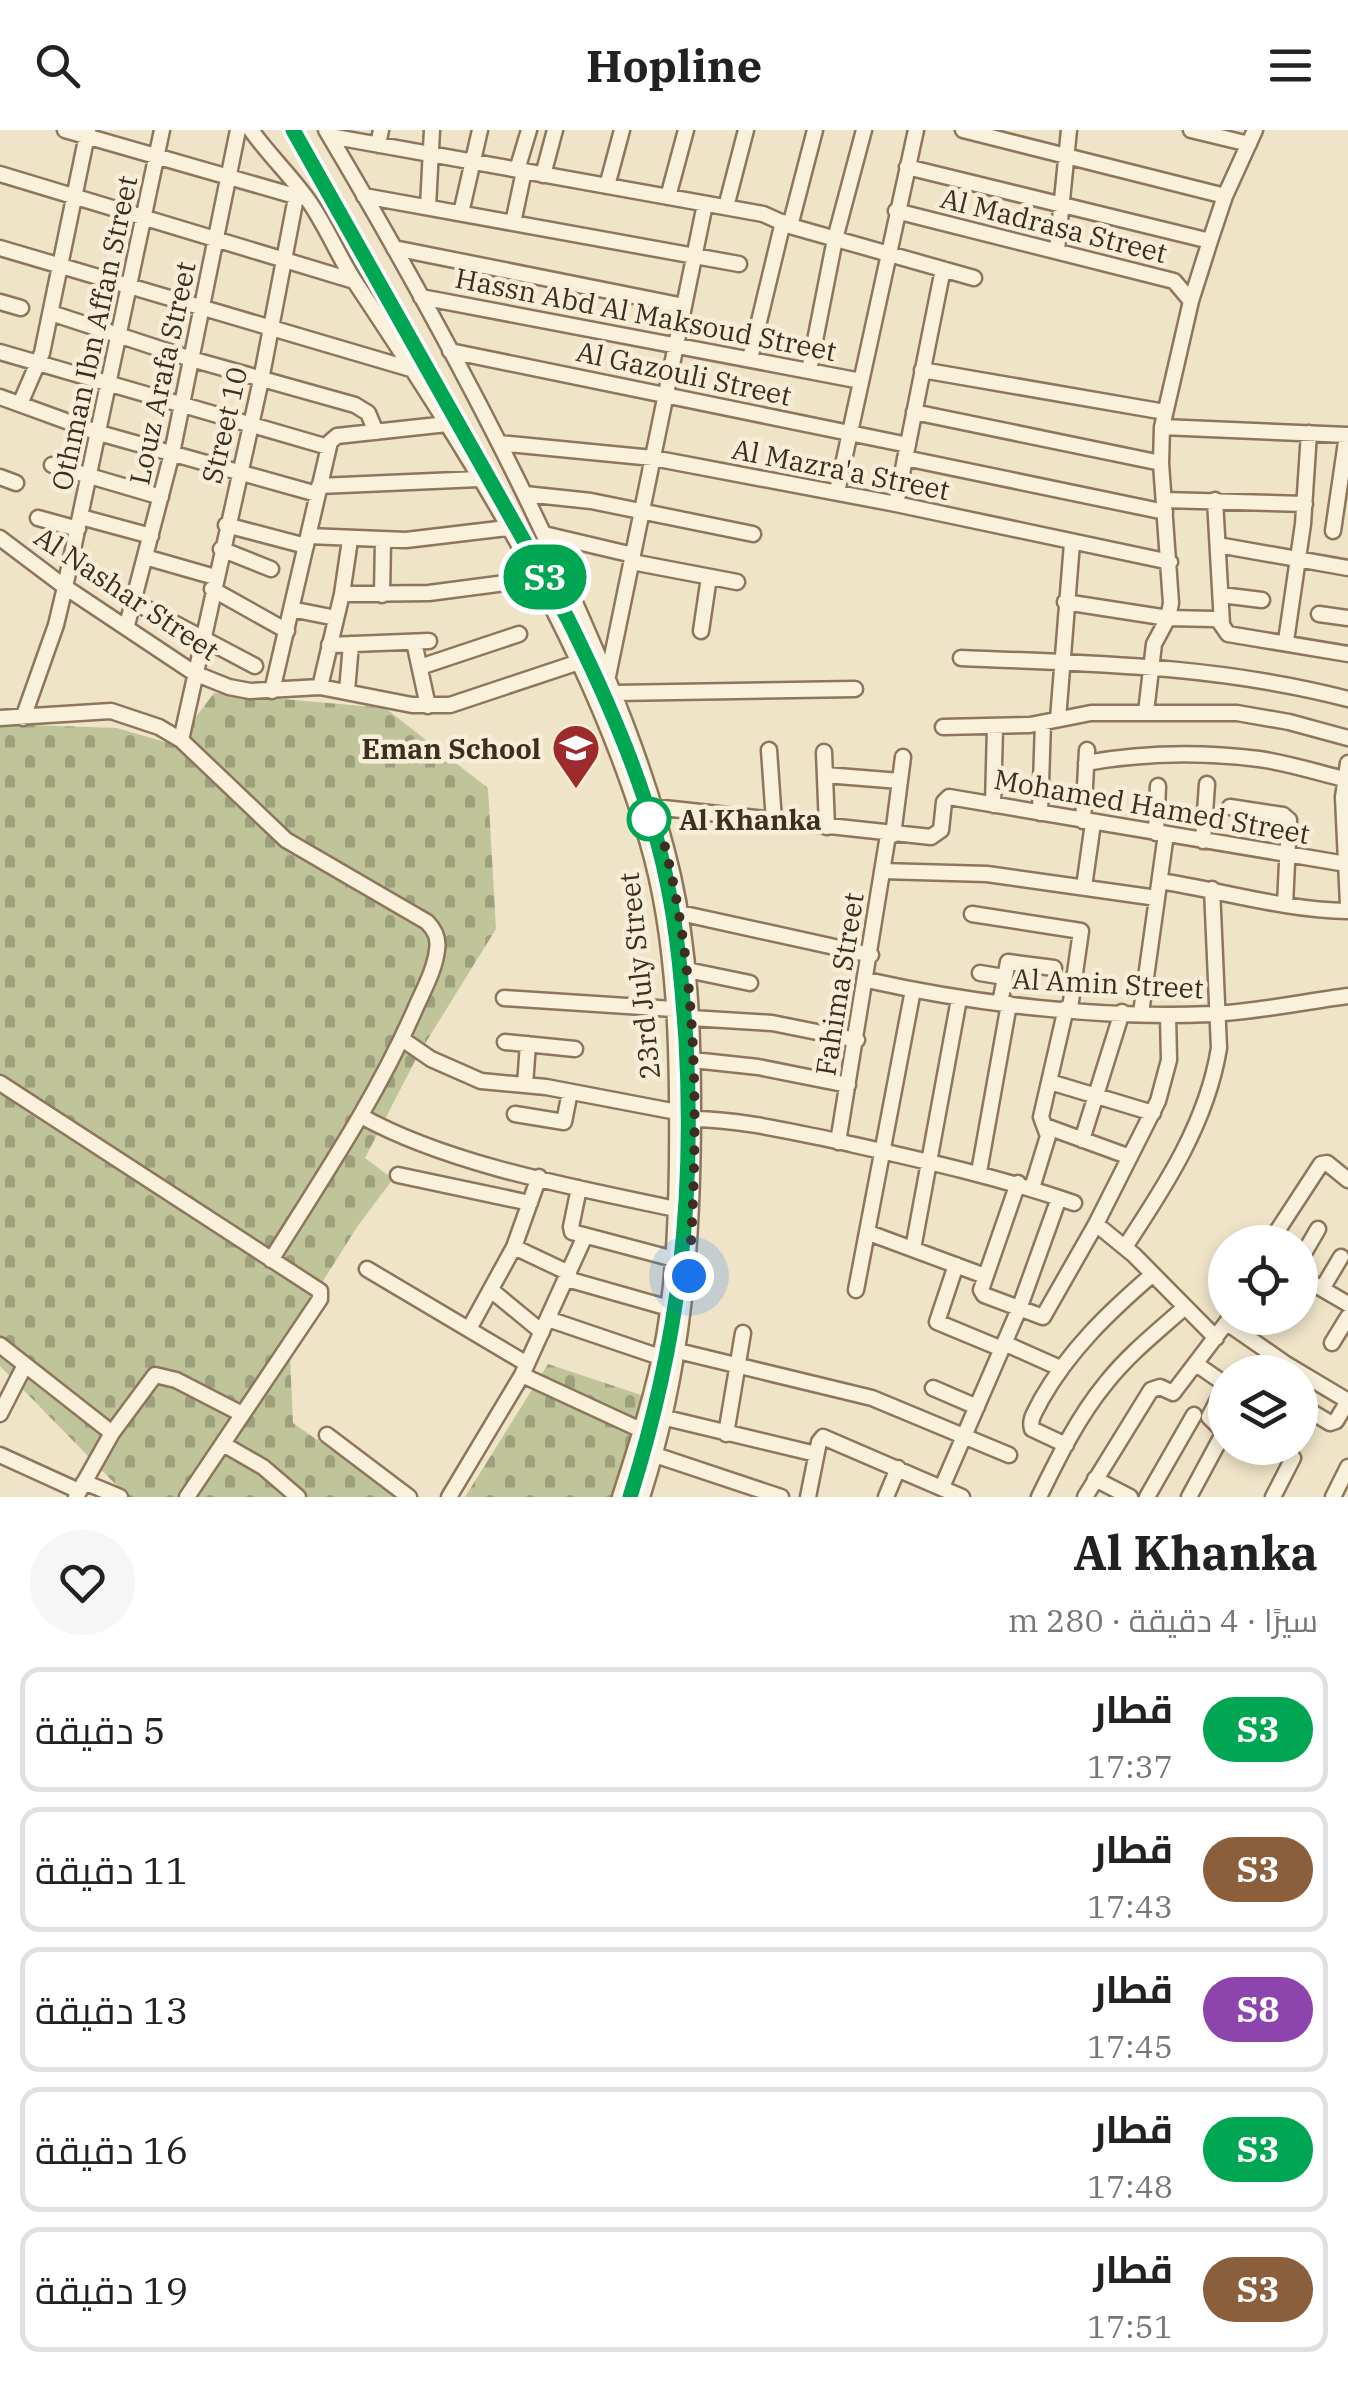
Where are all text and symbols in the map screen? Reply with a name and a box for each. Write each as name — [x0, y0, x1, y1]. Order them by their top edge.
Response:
text: Hopline — [586, 36, 762, 94]
icon: search — [30, 38, 85, 93]
icon: menu — [1263, 38, 1318, 93]
street label: Othman Ibn Affan Street — [43, 172, 146, 494]
street label: Al Madrasa Street — [937, 179, 1171, 271]
street label: Louz Arafa Street — [120, 258, 204, 488]
street label: Hassn Abd Al Maksoud Street — [452, 259, 840, 369]
street label: Al Gazouli Street — [573, 332, 795, 414]
street label: Street 10 — [193, 363, 255, 487]
street label: Al Mazra'a Street — [729, 430, 953, 508]
street label: Al Nashar Street — [28, 518, 226, 668]
line badge: S3 — [500, 544, 590, 610]
text: S3 — [523, 554, 567, 600]
school or university icon: Eman School — [550, 722, 602, 790]
place label: Eman School — [362, 730, 541, 767]
street label: Mohamed Hamed Street — [991, 760, 1313, 852]
marker: Al Khanka — [628, 798, 670, 840]
place label: Al Khanka — [679, 801, 822, 838]
street label: 23rd July Street — [610, 871, 668, 1081]
street label: Fahima Street — [806, 890, 872, 1078]
street label: Al Amin Street — [1011, 960, 1205, 1006]
map controls — [1208, 1225, 1318, 1465]
button: locate — [1208, 1225, 1318, 1335]
your location — [664, 1251, 714, 1301]
button: layers — [1208, 1355, 1318, 1465]
text: Al Khanka — [1073, 1521, 1318, 1583]
button: heart — [30, 1530, 135, 1635]
text: سيرًا · 4 دقيقة · 280 m — [1008, 1599, 1318, 1641]
text: قطار — [1094, 1684, 1173, 1733]
text: 5 دقيقة — [35, 1705, 165, 1754]
text: S3 — [1236, 1706, 1280, 1752]
text: 17:37 — [1087, 1745, 1173, 1787]
text: قطار — [1094, 1824, 1173, 1873]
text: 11 دقيقة — [35, 1845, 188, 1894]
text: S3 — [1236, 1846, 1280, 1892]
text: 17:43 — [1087, 1885, 1173, 1927]
text: قطار — [1094, 1964, 1173, 2013]
text: 13 دقيقة — [35, 1985, 188, 2034]
text: S8 — [1236, 1986, 1280, 2032]
text: 17:45 — [1087, 2025, 1173, 2067]
text: قطار — [1094, 2104, 1173, 2153]
text: 16 دقيقة — [35, 2125, 188, 2174]
text: S3 — [1236, 2126, 1280, 2172]
text: 17:48 — [1087, 2165, 1173, 2207]
text: قطار — [1094, 2244, 1173, 2293]
text: 19 دقيقة — [35, 2265, 188, 2314]
text: S3 — [1236, 2266, 1280, 2312]
text: 17:51 — [1087, 2305, 1173, 2347]

